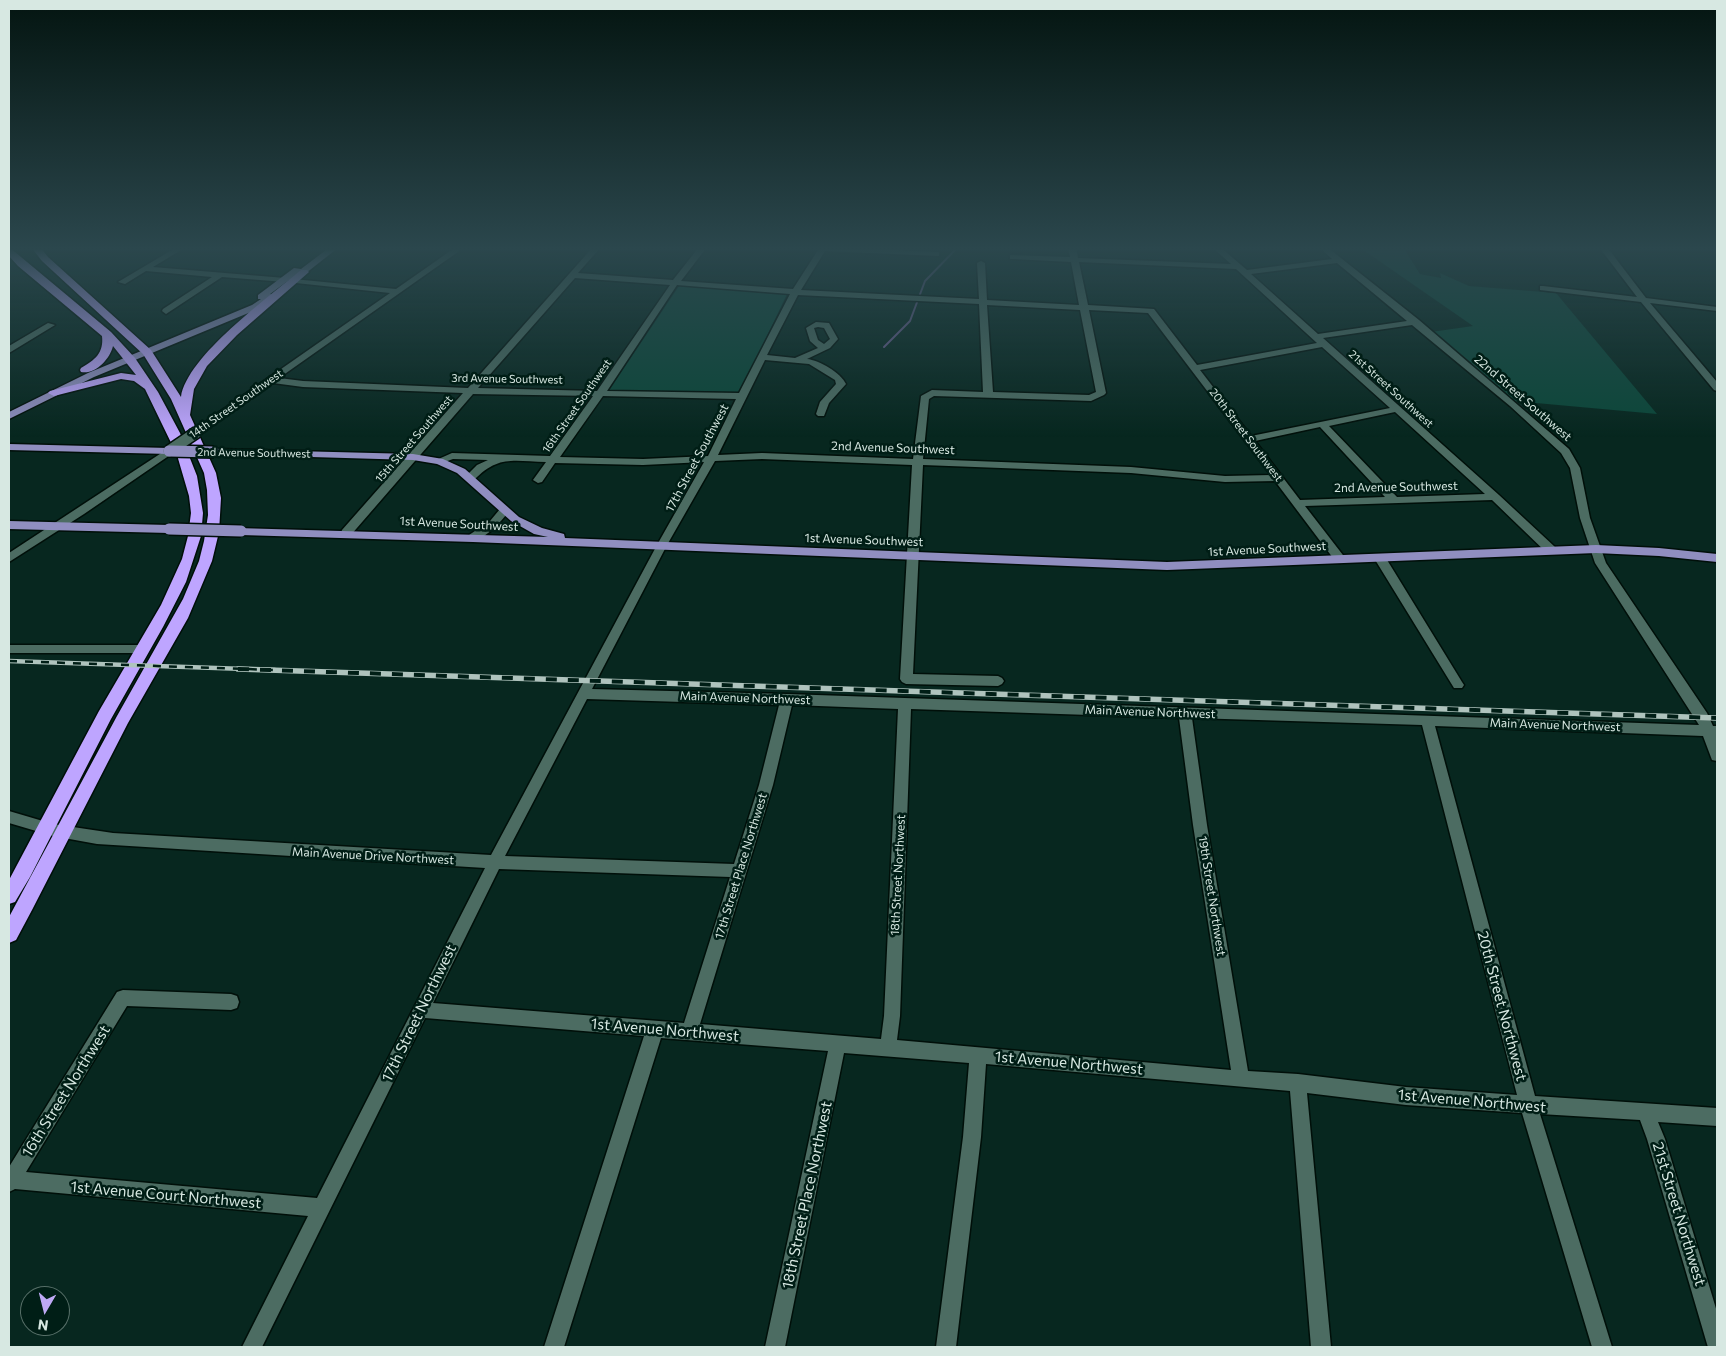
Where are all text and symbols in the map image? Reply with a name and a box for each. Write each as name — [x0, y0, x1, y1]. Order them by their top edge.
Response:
street label: 21st Street Southwest — [1346, 348, 1436, 430]
street label: 22nd Street Southwest — [1471, 352, 1575, 444]
street label: 16th Street Southwest — [540, 357, 614, 455]
street label: 14th Street Southwest — [187, 367, 285, 441]
street label: 3rd Avenue Southwest — [451, 371, 563, 387]
street label: 20th Street Southwest — [1207, 386, 1285, 484]
street label: 15th Street Southwest — [373, 393, 455, 485]
street label: 17th Street Southwest — [662, 401, 732, 515]
street label: 2nd Avenue Southwest — [831, 439, 955, 457]
street label: 2nd Avenue Southwest — [197, 445, 311, 461]
street label: 2nd Avenue Southwest — [1334, 479, 1458, 495]
street label: 1st Avenue Southwest — [399, 514, 519, 534]
street label: 1st Avenue Southwest — [804, 531, 924, 549]
street label: 1st Avenue Southwest — [1207, 539, 1327, 559]
street label: Main Avenue Northwest — [679, 689, 811, 707]
street label: Main Avenue Northwest — [1084, 703, 1216, 721]
street label: Main Avenue Northwest — [1489, 716, 1621, 734]
street label: 17th Street Place Northwest — [712, 791, 770, 941]
street label: 18th Street Northwest — [888, 814, 908, 936]
street label: 19th Street Northwest — [1195, 835, 1229, 957]
street label: Main Avenue Drive Northwest — [292, 845, 454, 867]
street label: 20th Street Northwest — [1473, 929, 1531, 1083]
street label: 17th Street Northwest — [378, 941, 460, 1085]
street label: 1st Avenue Northwest — [590, 1015, 740, 1045]
street label: 16th Street Northwest — [18, 1022, 114, 1160]
street label: 1st Avenue Northwest — [994, 1048, 1144, 1078]
street label: 1st Avenue Northwest — [1397, 1086, 1547, 1116]
street label: 18th Street Place Northwest — [778, 1100, 836, 1290]
street label: 21st Street Northwest — [1649, 1140, 1709, 1288]
street label: 1st Avenue Court Northwest — [70, 1178, 262, 1212]
north arrow — [20, 1286, 70, 1336]
text: N — [37, 1316, 49, 1335]

